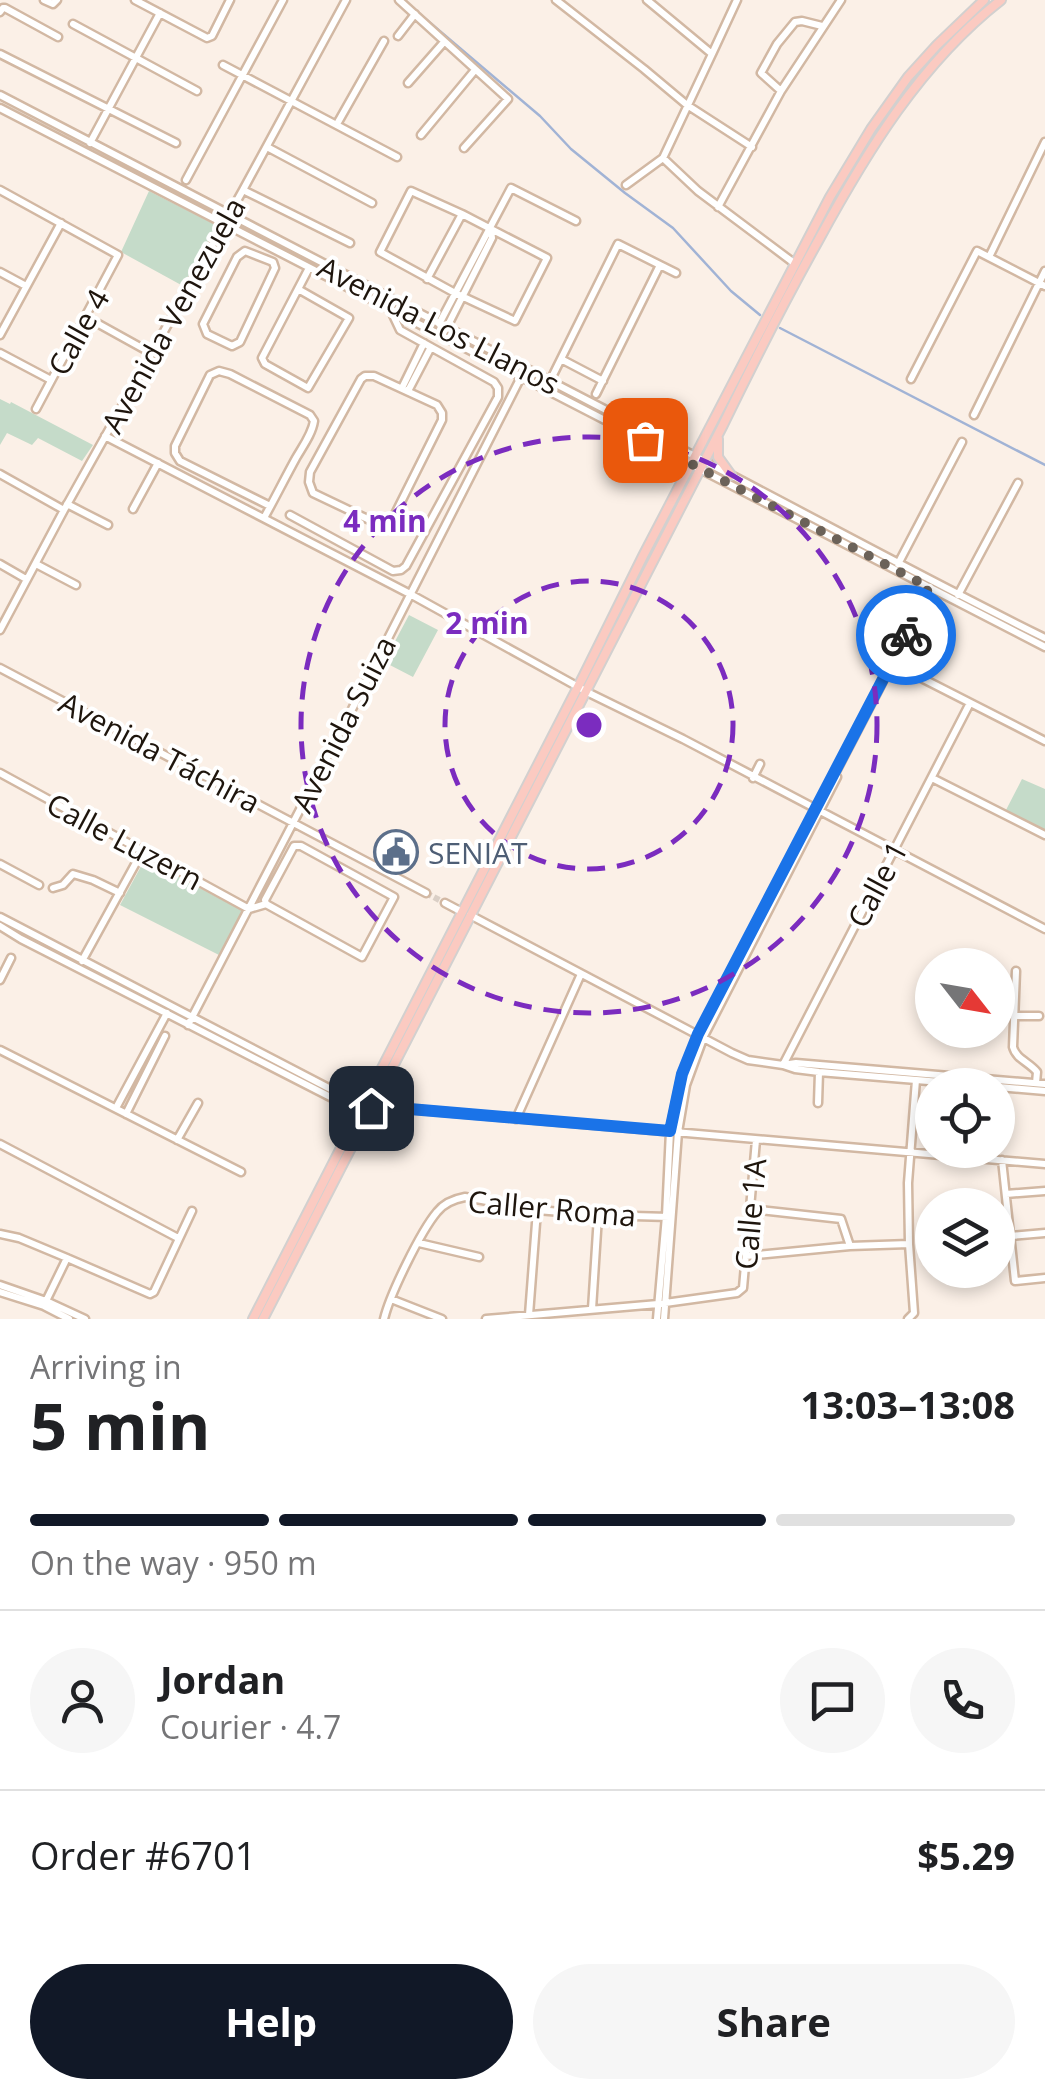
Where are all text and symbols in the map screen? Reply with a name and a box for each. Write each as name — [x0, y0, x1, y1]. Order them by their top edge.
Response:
street label: Avenida Venezuela — [91, 190, 255, 440]
street label: Avenida Los Llanos — [311, 246, 567, 404]
street label: Calle 4 — [38, 282, 118, 382]
pin — [603, 398, 688, 483]
icon: bag — [618, 413, 673, 468]
text: 4 min — [343, 500, 427, 541]
courier — [856, 585, 956, 685]
text: 2 min — [445, 602, 529, 643]
icon: bike — [879, 608, 934, 663]
street label: Avenida Suiza — [281, 629, 405, 819]
street label: Avenida Táchira — [52, 682, 268, 822]
centre of rings — [571, 707, 607, 743]
street label: Calle Luzern — [40, 783, 210, 899]
public building icon: SENIAT — [373, 829, 419, 875]
place label: SENIAT — [428, 832, 528, 873]
street label: Calle 1 — [837, 834, 917, 934]
north arrow — [915, 948, 1015, 1048]
map controls — [915, 948, 1015, 1288]
pin — [329, 1066, 414, 1151]
button: locate — [915, 1068, 1015, 1168]
icon: home — [344, 1081, 399, 1136]
street label: Calle 1A — [725, 1157, 775, 1271]
street label: Caller Roma — [466, 1180, 638, 1236]
button: layers — [915, 1188, 1015, 1288]
text: Arriving in — [30, 1345, 182, 1388]
text: 13:03–13:08 — [801, 1378, 1015, 1430]
text: 5 min — [30, 1381, 210, 1469]
text: On the way · 950 m — [30, 1541, 317, 1584]
button: person — [30, 1648, 135, 1753]
button: chat — [780, 1648, 885, 1753]
button: phone — [910, 1648, 1015, 1753]
text: Jordan — [160, 1653, 285, 1705]
text: Courier · 4.7 — [160, 1705, 341, 1748]
text: Order #6701 — [30, 1829, 257, 1881]
text: $5.29 — [917, 1829, 1015, 1881]
button: Help — [30, 1964, 513, 2079]
button: Share — [533, 1964, 1015, 2079]

